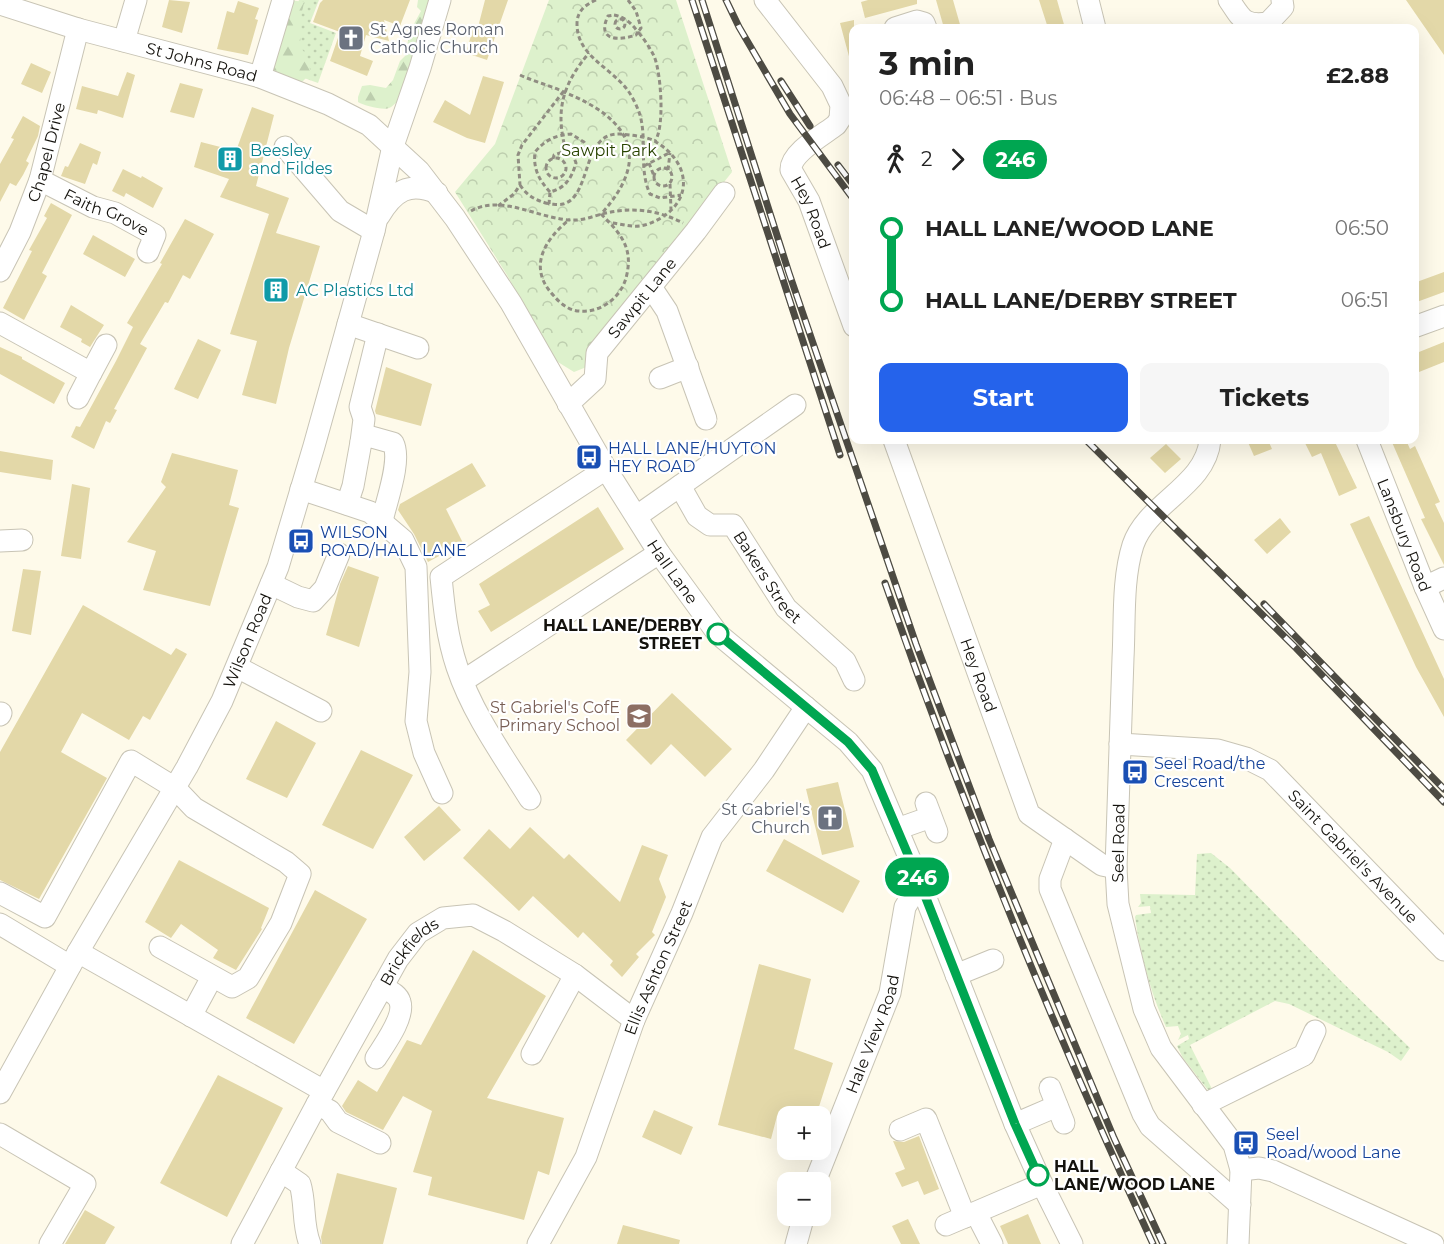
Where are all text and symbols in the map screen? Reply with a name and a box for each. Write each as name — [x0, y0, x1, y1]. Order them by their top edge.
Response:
place label: St Agnes Roman Catholic Church — [370, 20, 504, 57]
church icon: St Agnes Roman Catholic Church — [336, 23, 366, 53]
street label: St Johns Road — [144, 38, 259, 86]
text: 3 min — [879, 43, 975, 83]
text: £2.88 — [1326, 62, 1389, 89]
text: 06:48 – 06:51 · Bus — [879, 86, 1057, 110]
street label: Chapel Drive — [23, 100, 69, 205]
place label: Beesley and Fildes — [250, 141, 333, 178]
park label: Sawpit Park — [561, 141, 657, 160]
icon: walk — [879, 143, 912, 176]
icon: forward — [941, 143, 974, 176]
building icon: Beesley and Fildes — [215, 144, 245, 174]
text: 2 — [921, 147, 932, 171]
text: 246 — [995, 147, 1035, 172]
street label: Hey Road — [787, 173, 834, 251]
street label: Faith Grove — [61, 185, 152, 240]
text: HALL LANE/WOOD LANE — [925, 215, 1214, 242]
text: 06:50 — [1335, 216, 1389, 240]
street label: Sawpit Lane — [604, 254, 681, 342]
building icon: AC Plastics Ltd — [261, 275, 291, 305]
place label: AC Plastics Ltd — [296, 281, 414, 300]
text: HALL LANE/DERBY STREET — [925, 287, 1237, 314]
text: 06:51 — [1341, 288, 1389, 312]
button: Start — [879, 363, 1128, 432]
button: Tickets — [1140, 363, 1389, 432]
place label: HALL LANE/HUYTON HEY ROAD — [608, 439, 777, 476]
bus stop icon: HALL LANE/HUYTON HEY ROAD — [574, 442, 604, 472]
street label: Lansbury Road — [1373, 476, 1435, 594]
place label: WILSON ROAD/HALL LANE — [320, 523, 467, 560]
bus stop icon: WILSON ROAD/HALL LANE — [286, 526, 316, 556]
street label: Bakers Street — [729, 528, 806, 628]
street label: Hall Lane — [643, 536, 702, 608]
street label: Wilson Road — [219, 591, 276, 691]
place label: HALL LANE/DERBY STREET — [543, 616, 703, 653]
marker: HALL LANE/DERBY STREET — [707, 623, 729, 645]
street label: Hey Road — [956, 636, 1000, 715]
place label: St Gabriel's CofE Primary School — [490, 698, 620, 735]
school or university icon: St Gabriel's CofE Primary School — [624, 701, 654, 731]
place label: Seel Road/the Crescent — [1154, 754, 1265, 791]
bus stop icon: Seel Road/the Crescent — [1120, 757, 1150, 787]
street label: Saint Gabriel's Avenue — [1284, 786, 1422, 927]
place label: St Gabriel's Church — [721, 800, 810, 837]
church icon: St Gabriel's Church — [815, 803, 845, 833]
street label: Seel Road — [1108, 803, 1129, 883]
line badge: 246 — [882, 858, 952, 896]
text: 246 — [897, 865, 937, 890]
street label: Ellis Ashton Street — [620, 897, 696, 1038]
street label: Brickfields — [376, 914, 442, 989]
street label: Hale View Road — [842, 973, 903, 1096]
map controls — [777, 1106, 831, 1226]
button: + — [777, 1106, 831, 1160]
place label: Seel Road/wood Lane — [1266, 1125, 1401, 1162]
bus stop icon: Seel Road/wood Lane — [1231, 1128, 1261, 1158]
place label: HALL LANE/WOOD LANE — [1054, 1157, 1215, 1194]
marker: HALL LANE/WOOD LANE — [1027, 1164, 1049, 1186]
button: − — [777, 1172, 831, 1226]

